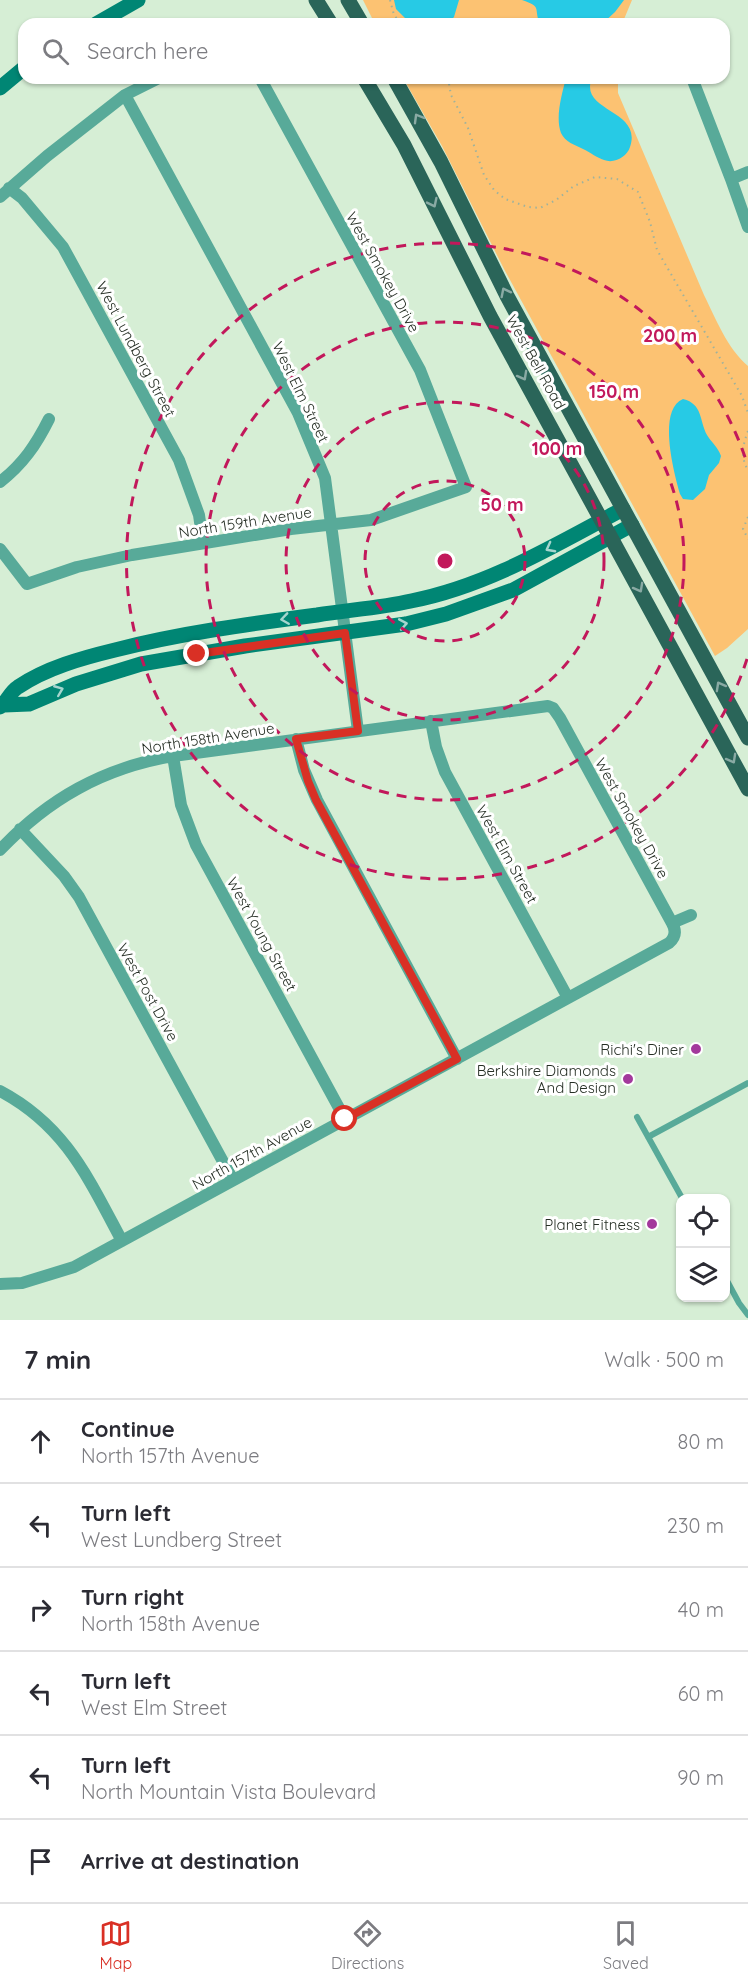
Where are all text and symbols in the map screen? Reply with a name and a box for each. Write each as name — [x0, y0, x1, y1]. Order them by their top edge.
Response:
search box — [18, 18, 730, 84]
icon: search — [39, 35, 72, 68]
text: Search here — [87, 37, 208, 65]
one-way arrow — [413, 113, 425, 124]
one-way arrow — [426, 196, 437, 207]
street label: West Smokey Drive — [342, 208, 424, 336]
street label: West Lundberg Street — [92, 278, 180, 420]
one-way arrow — [501, 287, 512, 298]
street label: West Bell Road — [502, 311, 570, 413]
text: 200 m — [643, 324, 697, 347]
street label: West Elm Street — [268, 339, 334, 445]
one-way arrow — [516, 370, 527, 380]
text: 150 m — [589, 380, 639, 403]
text: 100 m — [532, 437, 582, 460]
text: 50 m — [480, 493, 524, 516]
street label: North 159th Avenue — [177, 502, 313, 542]
one-way arrow — [546, 541, 556, 552]
centre of rings — [435, 551, 455, 571]
one-way arrow — [632, 582, 643, 592]
one-way arrow — [280, 612, 289, 624]
one-way arrow — [397, 618, 407, 631]
route end — [183, 640, 209, 666]
one-way arrow — [716, 682, 727, 693]
one-way arrow — [53, 685, 64, 697]
street label: North 158th Avenue — [140, 718, 276, 758]
one-way arrow — [725, 753, 736, 764]
street label: West Smokey Drive — [591, 754, 673, 882]
street label: West Elm Street — [472, 801, 542, 907]
street label: West Young Street — [223, 874, 301, 994]
street label: West Post Drive — [113, 940, 183, 1044]
place label: Richi's Diner — [600, 1040, 684, 1059]
marker: Richi's Diner — [689, 1042, 703, 1056]
place label: Berkshire Diamonds And Design — [477, 1061, 616, 1097]
marker: Berkshire Diamonds And Design — [621, 1072, 635, 1086]
route start — [331, 1105, 357, 1131]
street label: North 157th Avenue — [189, 1112, 315, 1194]
map controls — [676, 1194, 730, 1302]
button: locate — [676, 1194, 730, 1248]
place label: Planet Fitness — [544, 1215, 640, 1234]
marker: Planet Fitness — [645, 1217, 659, 1231]
button: layers — [676, 1248, 730, 1302]
text: 7 min — [24, 1343, 91, 1376]
text: Walk · 500 m — [604, 1347, 724, 1372]
text: Continue — [81, 1415, 175, 1443]
icon: ahead — [24, 1425, 57, 1458]
text: 80 m — [678, 1429, 724, 1454]
text: North 157th Avenue — [81, 1443, 260, 1468]
text: Turn left — [81, 1499, 171, 1527]
icon: left — [24, 1509, 57, 1542]
text: 230 m — [667, 1513, 724, 1538]
text: West Lundberg Street — [81, 1527, 282, 1552]
text: Turn right — [81, 1583, 185, 1611]
icon: right — [24, 1593, 57, 1626]
text: 40 m — [678, 1597, 724, 1622]
text: North 158th Avenue — [81, 1611, 260, 1636]
text: Turn left — [81, 1667, 171, 1695]
icon: left — [24, 1677, 57, 1710]
text: 60 m — [678, 1681, 724, 1706]
text: West Elm Street — [81, 1695, 227, 1720]
text: Turn left — [81, 1751, 171, 1779]
icon: left — [24, 1761, 57, 1794]
text: 90 m — [677, 1765, 724, 1790]
text: North Mountain Vista Boulevard — [81, 1779, 376, 1804]
icon: arrive — [24, 1845, 57, 1878]
text: Arrive at destination — [81, 1847, 299, 1875]
tab: Map — [99, 1917, 132, 1973]
tab: Directions — [331, 1917, 404, 1973]
tab: Saved — [603, 1917, 649, 1973]

